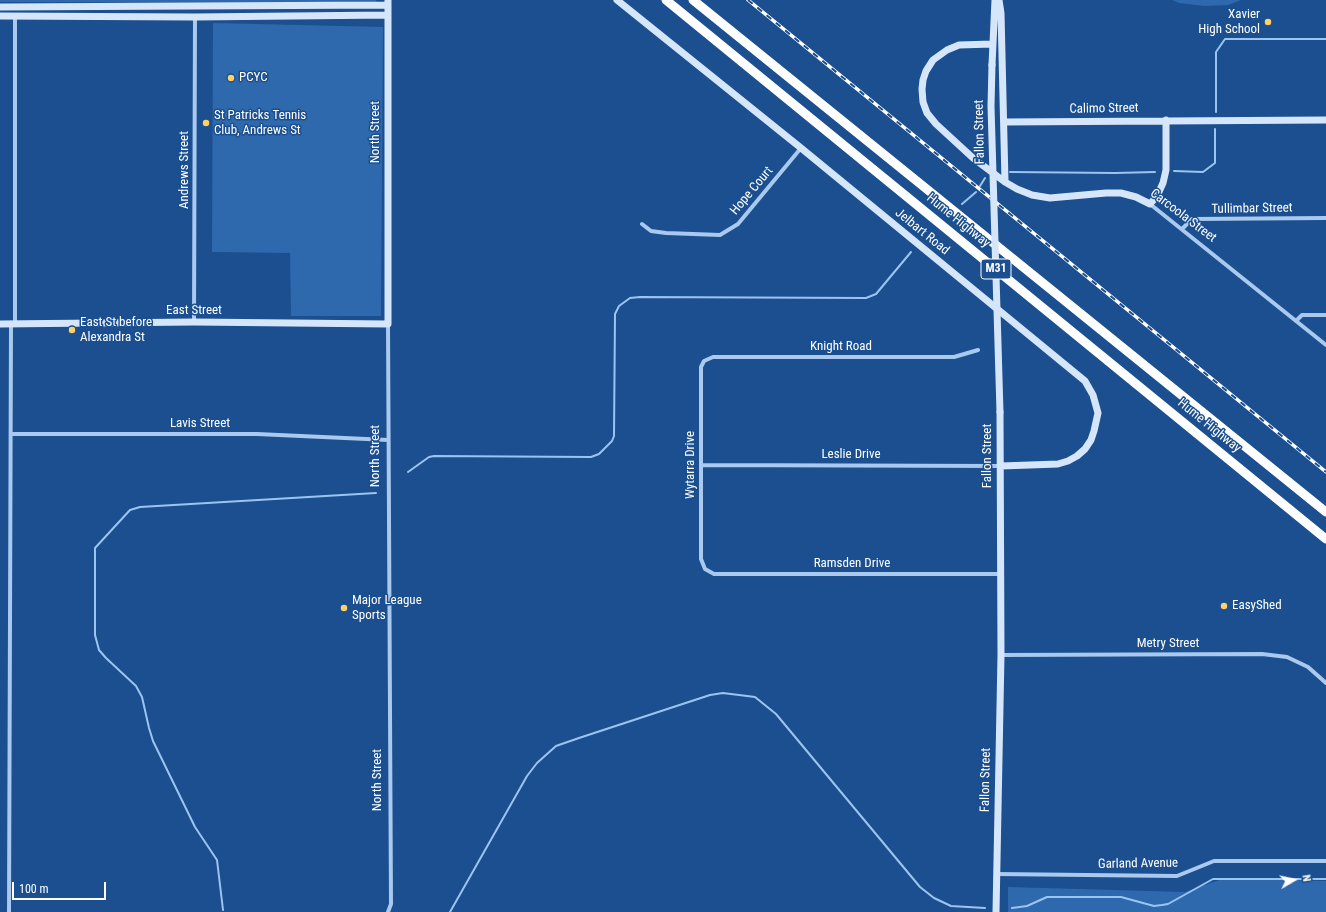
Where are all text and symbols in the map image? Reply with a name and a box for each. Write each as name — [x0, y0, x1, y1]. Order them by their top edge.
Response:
place label: Xavier High School — [1198, 7, 1260, 38]
marker: Xavier High School — [1263, 17, 1273, 27]
place label: PCYC — [239, 70, 268, 86]
marker: PCYC — [226, 73, 236, 83]
street label: Fallon Street — [972, 100, 988, 164]
street label: North Street — [368, 101, 384, 163]
street label: Calimo Street — [1069, 101, 1139, 117]
place label: St Patricks Tennis Club, Andrews St — [214, 108, 306, 139]
marker: St Patricks Tennis Club, Andrews St — [201, 118, 211, 128]
street label: Andrews Street — [177, 131, 193, 209]
street label: Hope Court — [727, 164, 777, 218]
street label: Carcoola Street — [1147, 186, 1219, 246]
street label: Hume Highway — [923, 191, 993, 251]
street label: Tullimbar Street — [1211, 200, 1293, 218]
street label: Jelbart Road — [892, 205, 952, 259]
road number: M31 — [981, 259, 1011, 279]
street label: East Street — [166, 303, 222, 319]
place label: East St before Alexandra St — [80, 315, 152, 346]
marker: East St before Alexandra St — [67, 325, 77, 335]
street label: Knight Road — [810, 339, 872, 355]
street label: Hume Highway — [1174, 396, 1244, 456]
street label: Lavis Street — [170, 416, 230, 432]
street label: Fallon Street — [980, 424, 996, 488]
street label: North Street — [368, 425, 384, 487]
street label: Wytarra Drive — [683, 431, 699, 499]
street label: Leslie Drive — [821, 447, 881, 463]
street label: Ramsden Drive — [814, 556, 890, 572]
place label: Major League Sports — [352, 593, 422, 624]
place label: EasyShed — [1232, 598, 1282, 614]
marker: EasyShed — [1219, 601, 1229, 611]
marker: Major League Sports — [339, 603, 349, 613]
street label: Metry Street — [1137, 636, 1199, 652]
street label: Fallon Street — [978, 748, 994, 812]
street label: North Street — [370, 749, 386, 811]
street label: Garland Avenue — [1098, 856, 1178, 872]
north arrow — [1274, 860, 1314, 900]
scale bar — [14, 874, 108, 900]
text: N — [1299, 874, 1313, 882]
text: 100 m — [19, 882, 49, 896]

